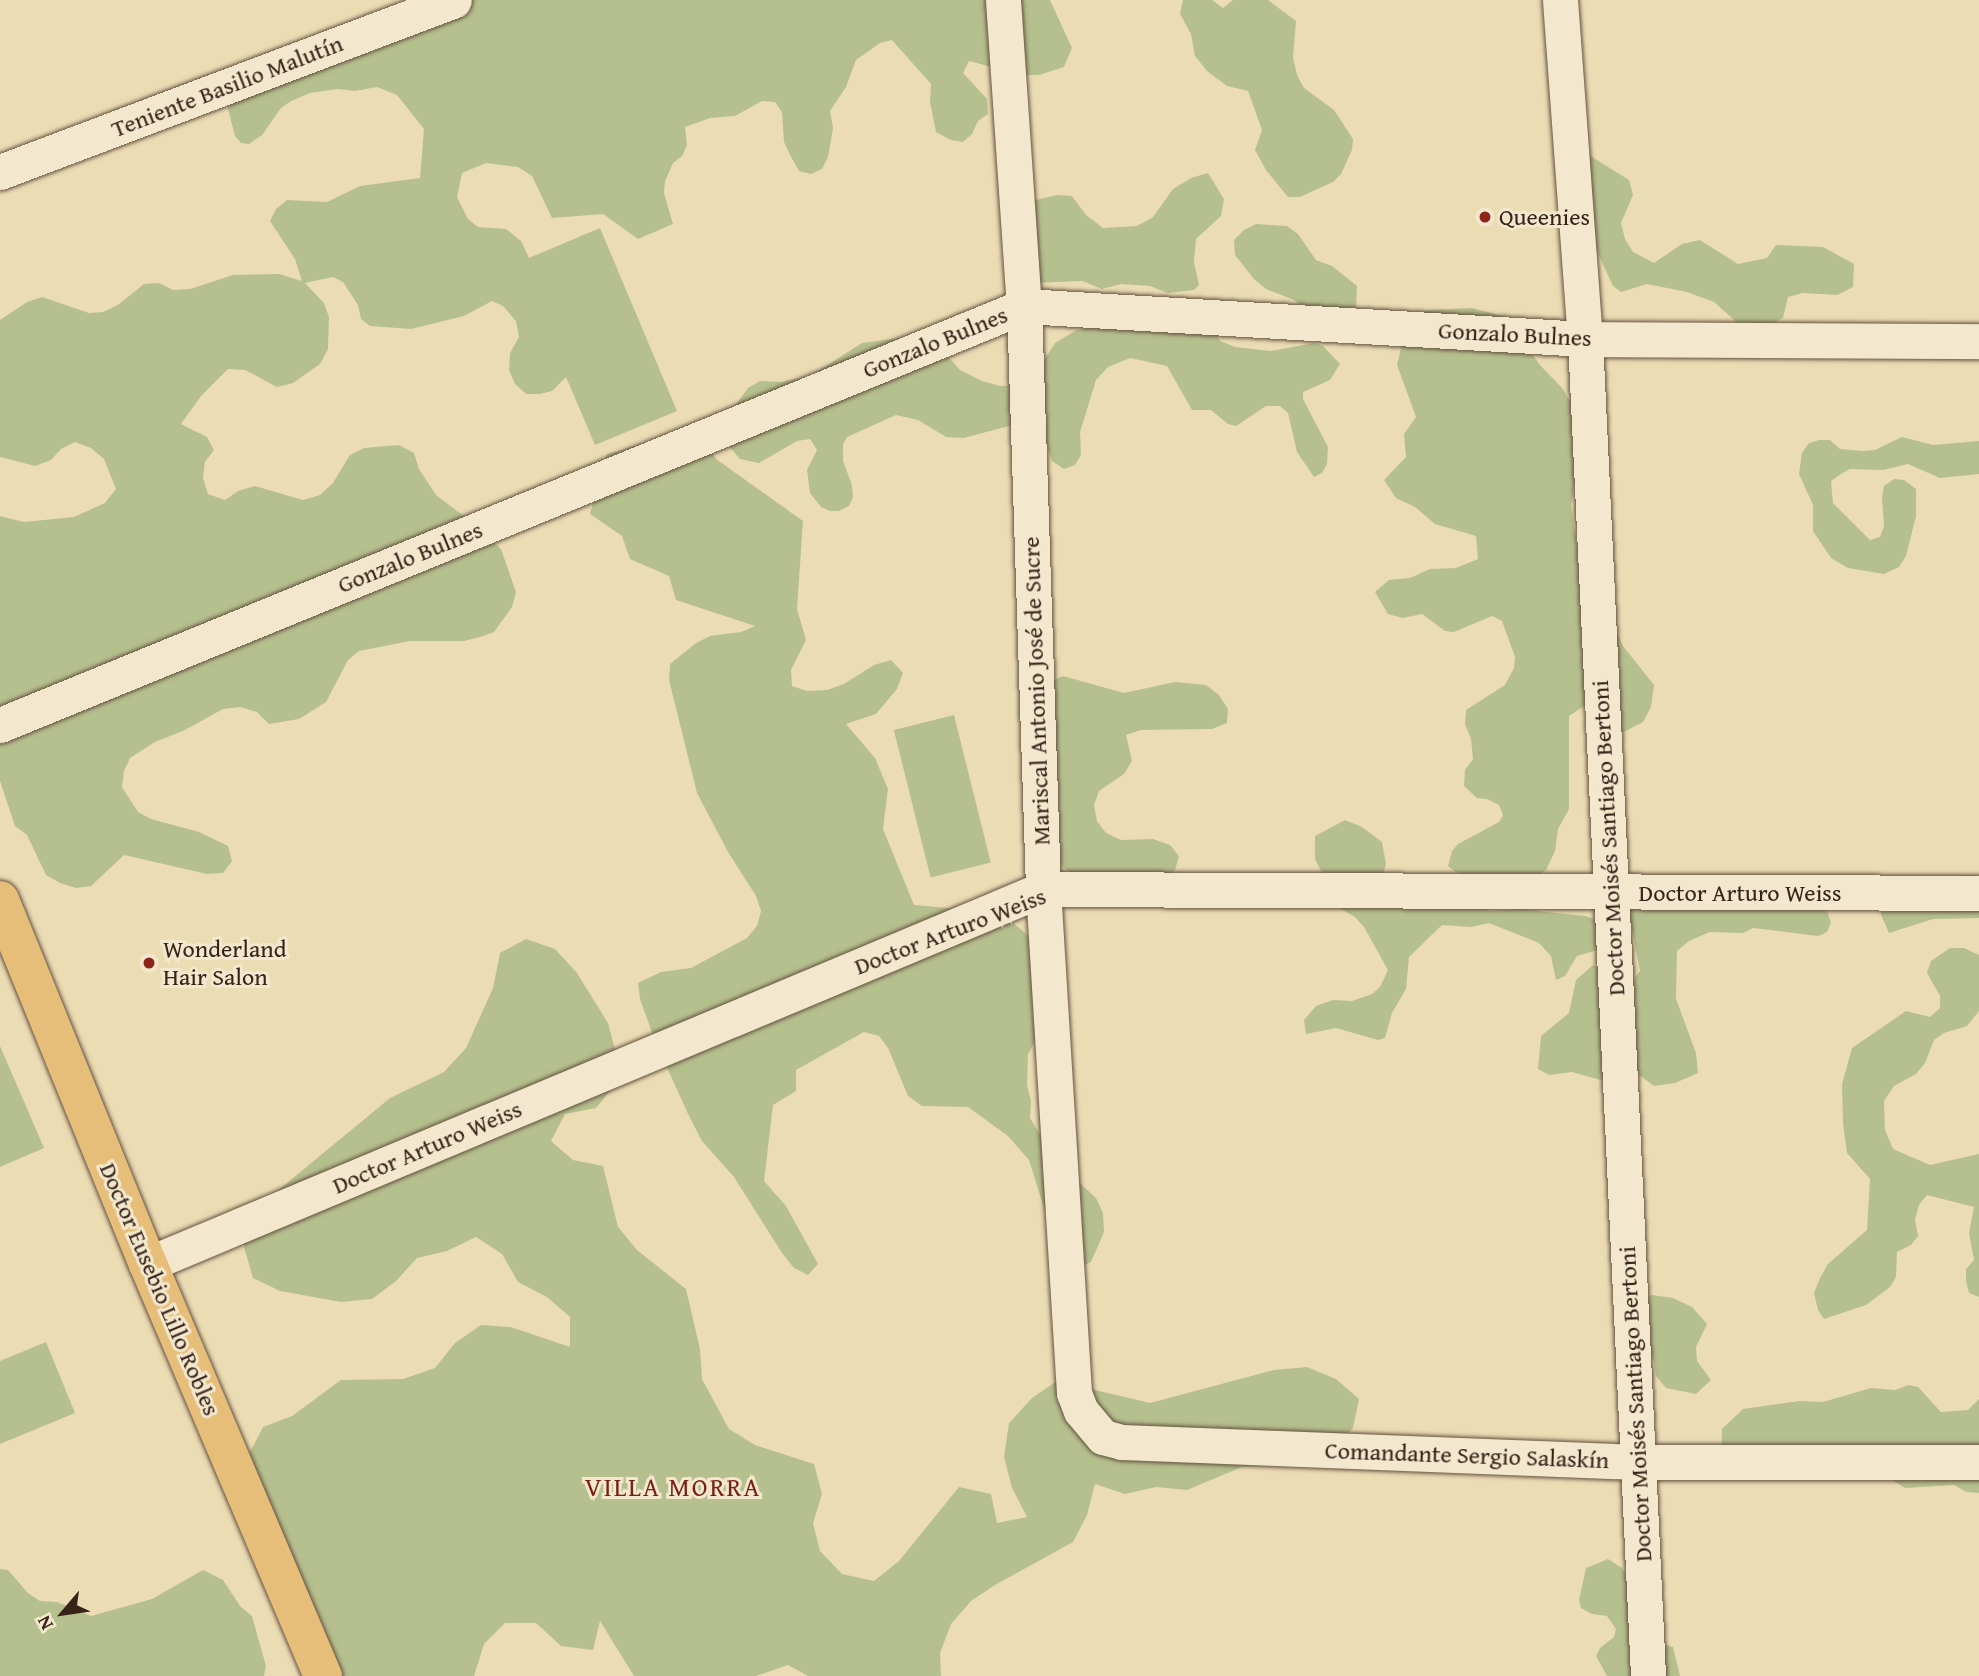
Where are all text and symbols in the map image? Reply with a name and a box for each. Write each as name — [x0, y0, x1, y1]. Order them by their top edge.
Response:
street label: Teniente Basilio Malutín — [107, 29, 347, 143]
place label: Queenies — [1499, 203, 1590, 231]
marker: Queenies — [1477, 209, 1493, 225]
street label: Gonzalo Bulnes — [858, 300, 1012, 384]
street label: Gonzalo Bulnes — [1438, 316, 1592, 352]
street label: Gonzalo Bulnes — [333, 515, 487, 599]
street label: Mariscal Antonio José de Sucre — [1016, 536, 1056, 846]
street label: Doctor Moisés Santiago Bertoni — [1585, 680, 1631, 996]
street label: Doctor Arturo Weiss — [1639, 879, 1841, 907]
street label: Doctor Arturo Weiss — [850, 881, 1050, 981]
place label: Wonderland Hair Salon — [163, 935, 287, 991]
marker: Wonderland Hair Salon — [141, 955, 157, 971]
street label: Doctor Arturo Weiss — [328, 1094, 526, 1200]
street label: Doctor Eusebio Lillo Robles — [94, 1158, 226, 1420]
street label: Doctor Moisés Santiago Bertoni — [1612, 1246, 1658, 1562]
street label: Comandante Sergio Salaskín — [1324, 1436, 1610, 1474]
district label: VILLA MORRA — [586, 1471, 760, 1503]
north arrow — [28, 1578, 98, 1648]
text: N — [29, 1611, 60, 1636]

